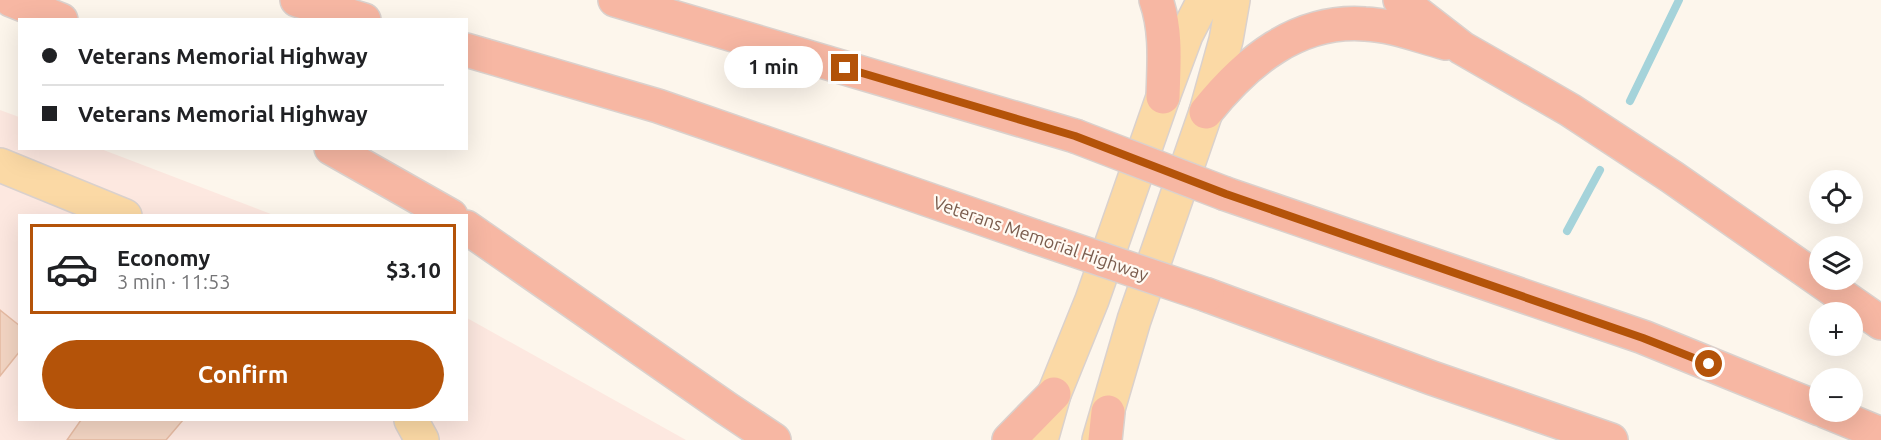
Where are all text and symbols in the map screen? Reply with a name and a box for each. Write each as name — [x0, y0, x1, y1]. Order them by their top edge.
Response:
text: Veterans Memorial Highway — [78, 43, 368, 68]
callout: 1 min — [725, 47, 824, 89]
route end — [831, 54, 858, 81]
text: 1 min — [748, 55, 799, 78]
text: Veterans Memorial Highway — [78, 101, 368, 126]
map controls — [1809, 170, 1863, 422]
button: locate — [1809, 170, 1863, 224]
street label: Veterans Memorial Highway — [931, 192, 1152, 284]
button: layers — [1809, 236, 1863, 290]
icon: car — [45, 242, 99, 296]
text: Economy — [117, 245, 210, 270]
text: $3.10 — [386, 257, 441, 282]
text: 3 min · 11:53 — [117, 270, 231, 293]
button: + — [1809, 302, 1863, 356]
button: Confirm — [42, 340, 444, 409]
route start — [1695, 350, 1722, 377]
button: − — [1809, 368, 1863, 422]

